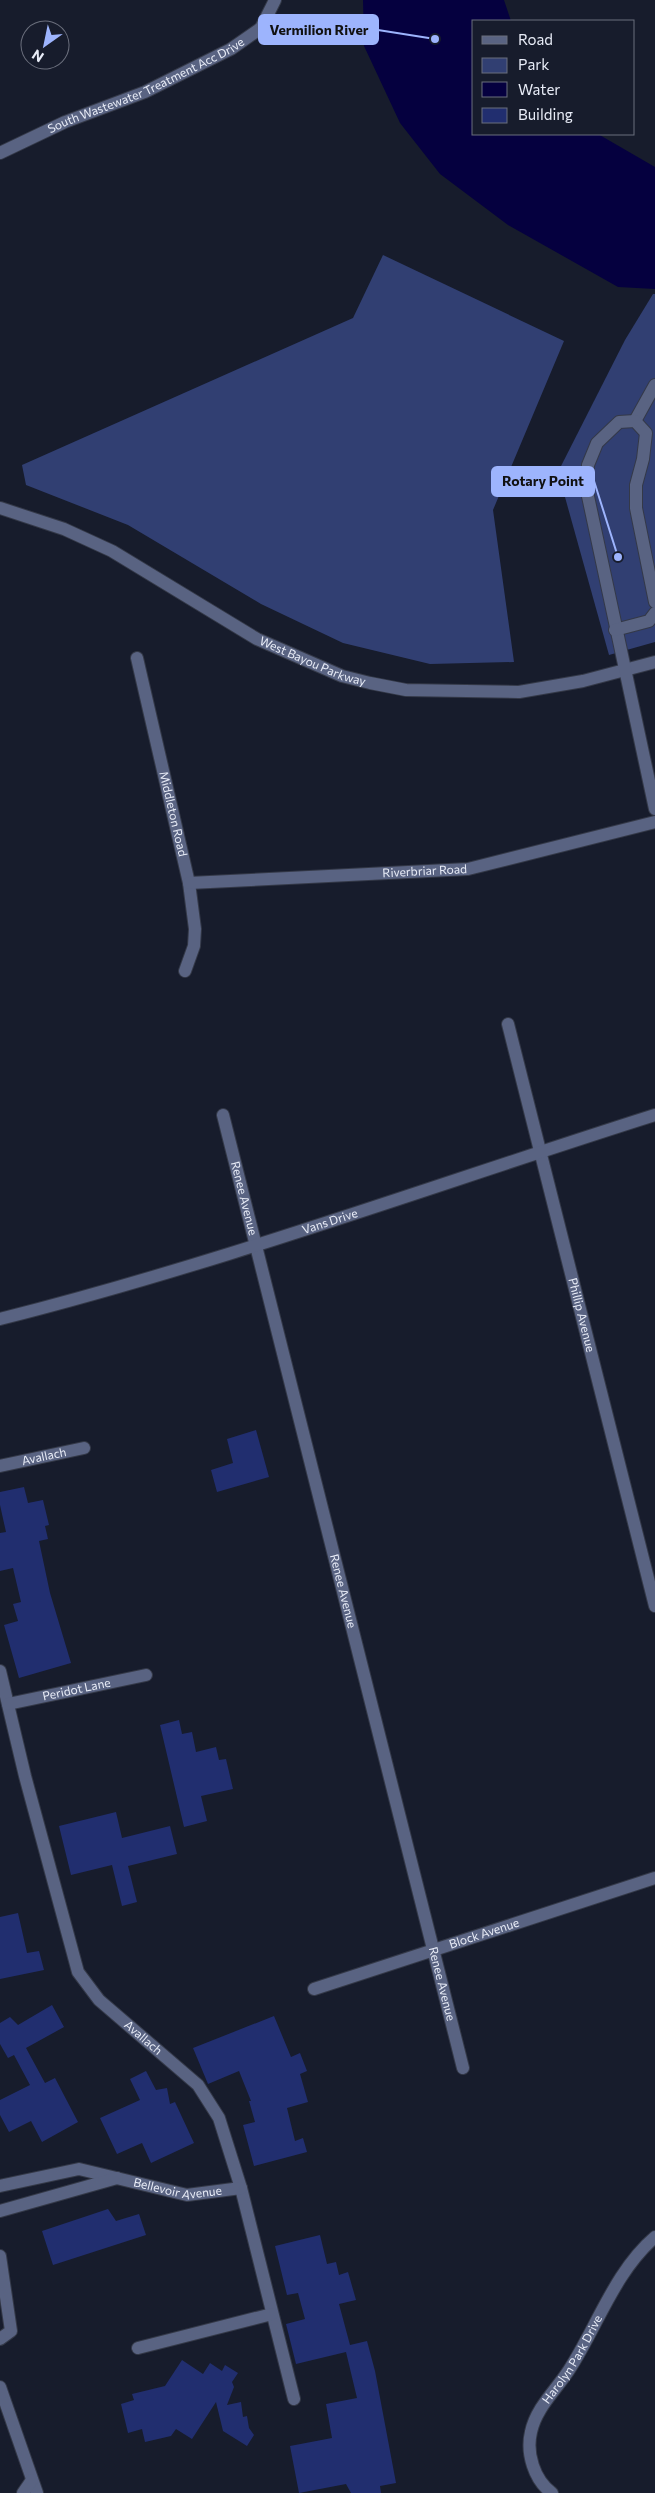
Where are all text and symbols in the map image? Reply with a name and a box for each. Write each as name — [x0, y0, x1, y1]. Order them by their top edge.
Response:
callout: Vermilion River — [259, 15, 378, 44]
north arrow — [20, 20, 70, 70]
legend — [472, 20, 635, 135]
text: Vermilion River — [269, 21, 369, 38]
text: Road — [518, 30, 553, 48]
street label: South Wastewater Treatment Acc Drive — [45, 34, 246, 135]
text: N — [29, 46, 47, 66]
text: Park — [518, 55, 549, 73]
text: Water — [518, 80, 560, 98]
text: Building — [518, 105, 573, 123]
callout: Rotary Point — [492, 467, 594, 496]
text: Rotary Point — [502, 472, 584, 489]
street label: West Bayou Parkway — [258, 633, 367, 688]
street label: Middleton Road — [157, 770, 191, 858]
street label: Riverbriar Road — [382, 861, 467, 879]
street label: Renee Avenue — [229, 1160, 261, 1237]
street label: Vans Drive — [300, 1205, 359, 1236]
street label: Phillip Avenue — [566, 1276, 599, 1353]
street label: Avallach — [20, 1444, 67, 1467]
street label: Renee Avenue — [328, 1552, 360, 1629]
street label: Peridot Lane — [41, 1675, 112, 1703]
street label: Block Avenue — [447, 1915, 521, 1951]
street label: Renee Avenue — [427, 1945, 459, 2022]
street label: Avallach — [122, 2017, 165, 2057]
street label: Bellevoir Avenue — [132, 2174, 222, 2202]
street label: Harolyn Park Drive — [539, 2312, 604, 2406]

